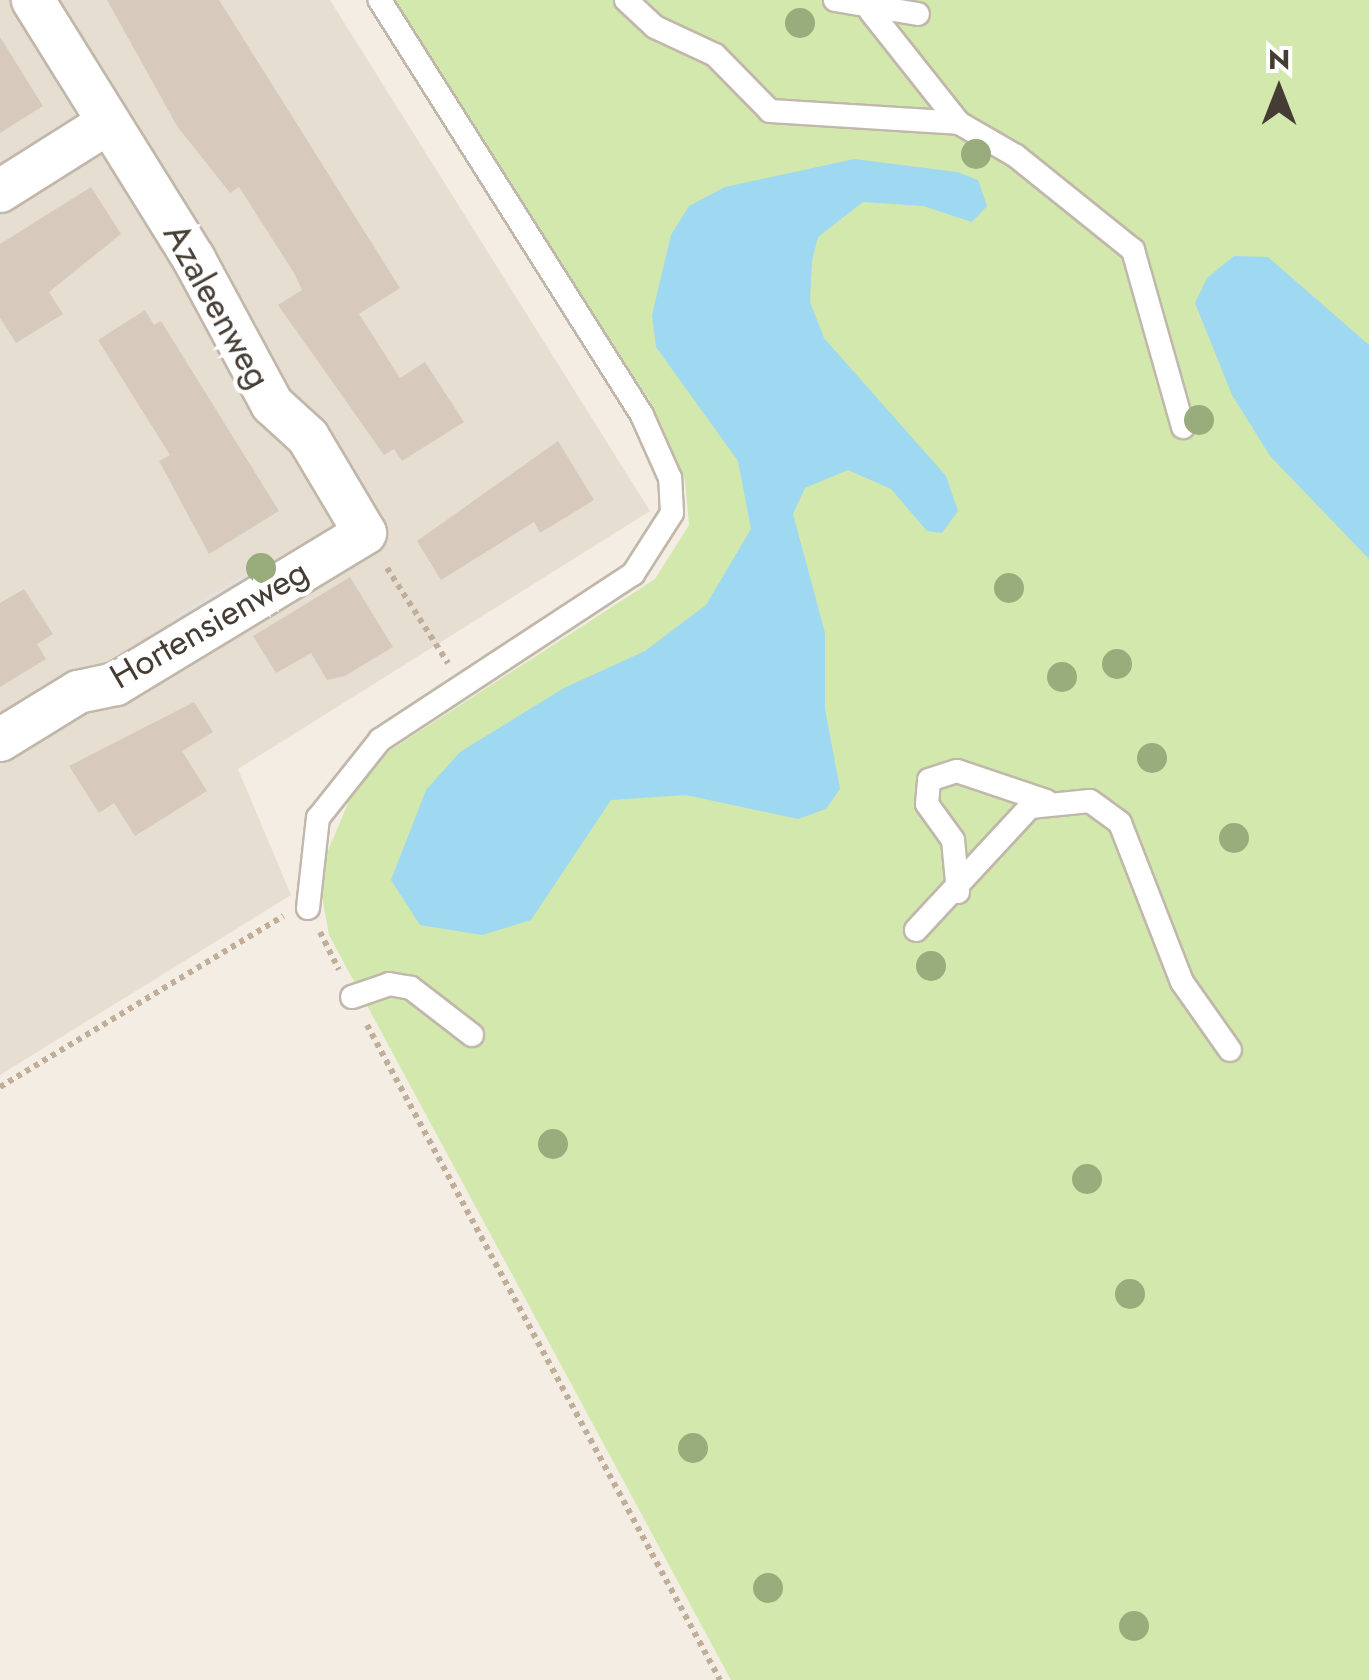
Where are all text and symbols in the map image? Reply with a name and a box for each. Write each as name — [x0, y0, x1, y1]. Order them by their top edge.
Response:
text: N — [1268, 39, 1290, 80]
north arrow — [1229, 40, 1329, 140]
street label: Azaleenweg — [155, 217, 279, 395]
street label: Hortensienweg — [103, 550, 315, 698]

